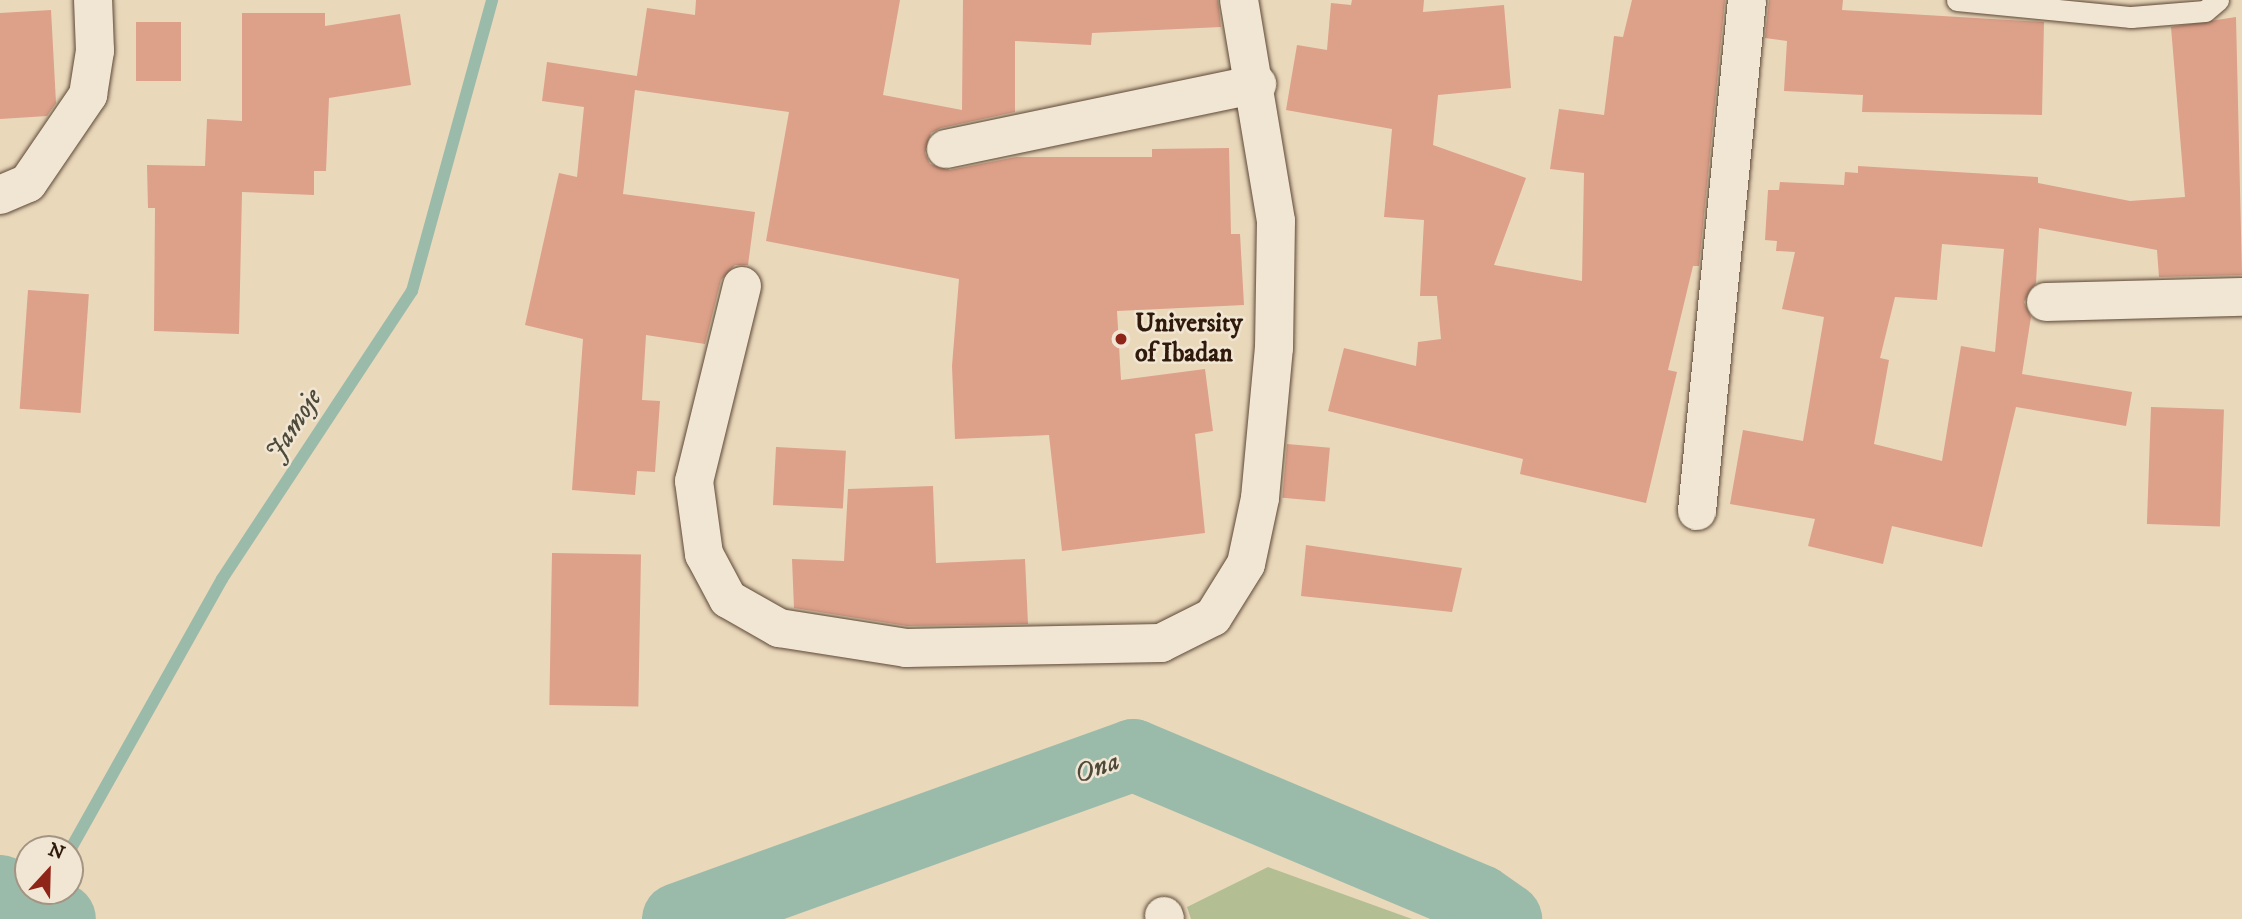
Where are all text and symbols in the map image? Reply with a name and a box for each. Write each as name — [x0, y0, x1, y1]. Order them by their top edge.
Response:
place label: University of Ibadan — [1135, 308, 1243, 370]
marker: University of Ibadan — [1113, 331, 1129, 347]
water label: Jamoje — [258, 383, 330, 467]
water label: Ona — [1070, 744, 1124, 792]
north arrow — [14, 835, 84, 905]
text: N — [45, 838, 68, 866]

